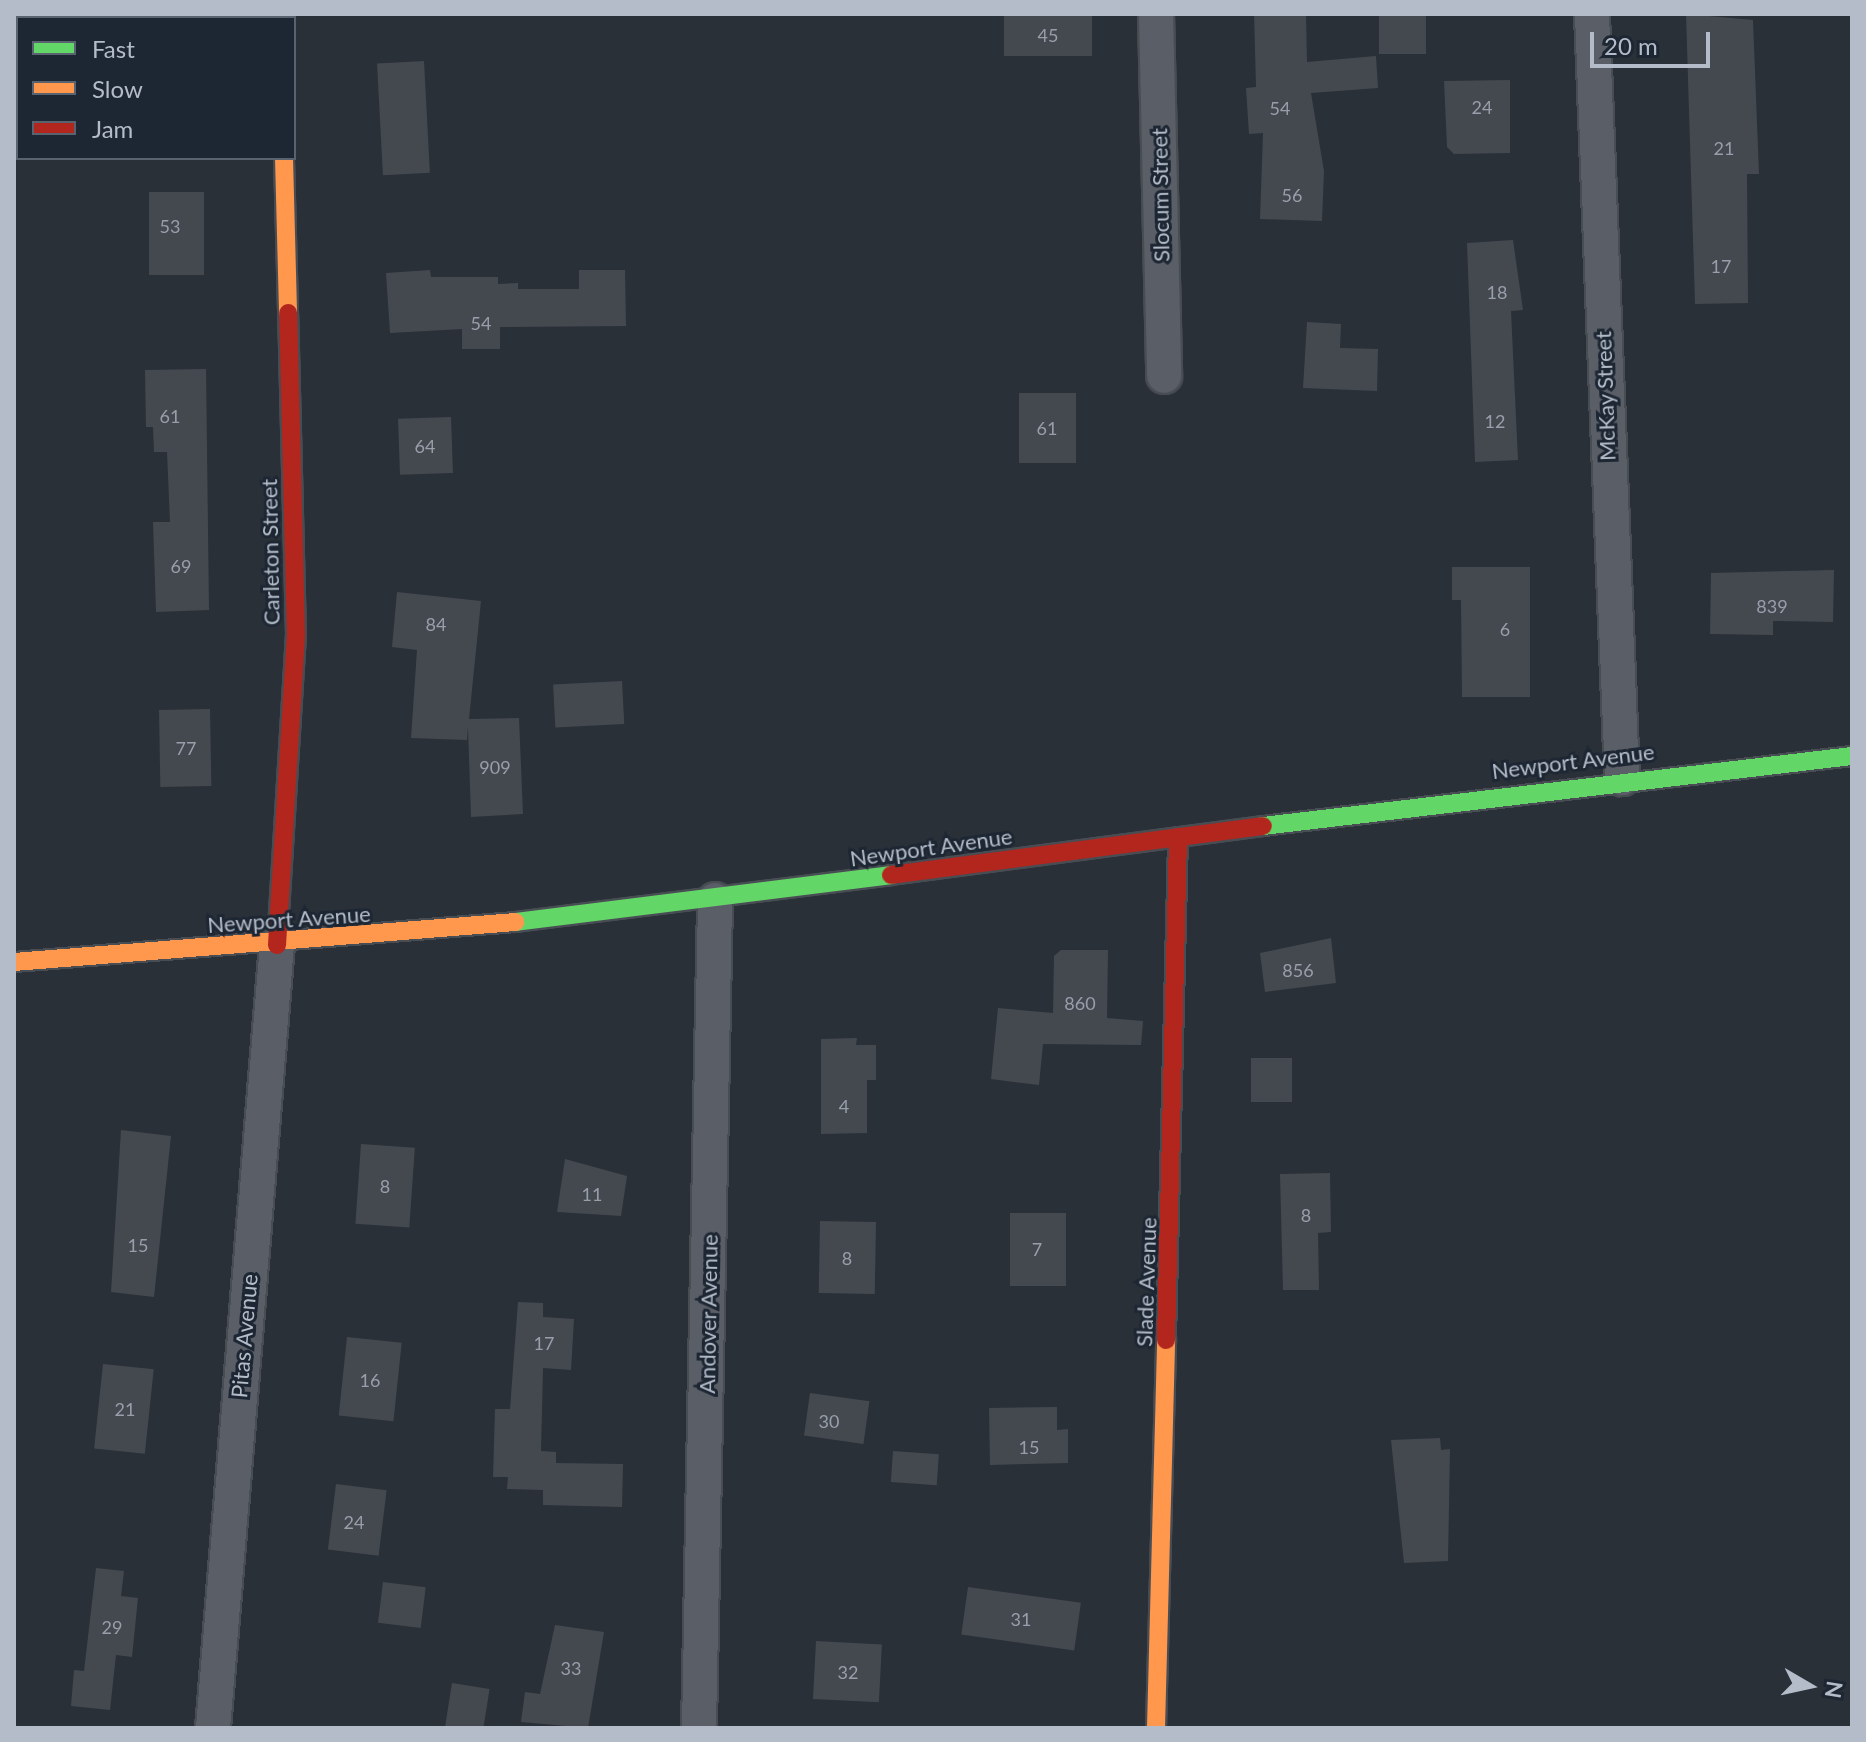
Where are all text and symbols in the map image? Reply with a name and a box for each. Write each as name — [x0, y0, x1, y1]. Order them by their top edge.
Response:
legend — [16, 16, 296, 160]
scale bar — [1594, 16, 1714, 66]
house number: 45 — [1038, 24, 1058, 46]
text: 20 m — [1604, 31, 1658, 60]
text: Fast — [92, 34, 135, 63]
text: Slow — [92, 74, 143, 103]
house number: 24 — [1472, 96, 1492, 118]
house number: 54 — [1270, 97, 1290, 119]
text: Jam — [92, 114, 133, 143]
street label: Slocum Street — [1146, 128, 1174, 262]
house number: 21 — [1714, 137, 1734, 159]
house number: 56 — [1282, 184, 1302, 206]
house number: 53 — [160, 215, 180, 237]
house number: 17 — [1711, 255, 1731, 277]
house number: 18 — [1487, 281, 1507, 303]
house number: 54 — [471, 312, 491, 334]
street label: McKay Street — [1590, 330, 1620, 462]
house number: 61 — [160, 405, 180, 427]
house number: 12 — [1485, 410, 1505, 432]
house number: 61 — [1037, 417, 1057, 439]
house number: 64 — [415, 435, 435, 457]
street label: Carleton Street — [256, 479, 284, 625]
house number: 69 — [171, 555, 191, 577]
house number: 839 — [1756, 595, 1788, 617]
house number: 84 — [426, 613, 446, 635]
house number: 6 — [1500, 618, 1510, 640]
house number: 77 — [176, 737, 196, 759]
street label: Newport Avenue — [1490, 738, 1656, 784]
house number: 909 — [479, 756, 511, 778]
street label: Newport Avenue — [848, 822, 1014, 872]
street label: Newport Avenue — [206, 900, 372, 938]
house number: 856 — [1282, 959, 1314, 981]
house number: 860 — [1064, 992, 1096, 1014]
house number: 4 — [839, 1095, 849, 1117]
house number: 8 — [380, 1175, 390, 1197]
house number: 11 — [582, 1183, 602, 1205]
house number: 8 — [1301, 1204, 1311, 1226]
street label: Slade Avenue — [1131, 1216, 1161, 1348]
street label: Andover Avenue — [693, 1233, 723, 1395]
house number: 15 — [128, 1234, 148, 1256]
house number: 7 — [1032, 1238, 1042, 1260]
house number: 8 — [842, 1247, 852, 1269]
street label: Pitas Avenue — [225, 1272, 263, 1400]
house number: 17 — [534, 1332, 554, 1354]
house number: 16 — [360, 1369, 380, 1391]
house number: 21 — [115, 1398, 135, 1420]
house number: 30 — [819, 1410, 839, 1432]
house number: 15 — [1019, 1436, 1039, 1458]
house number: 24 — [344, 1511, 364, 1533]
house number: 31 — [1011, 1608, 1031, 1630]
house number: 29 — [102, 1616, 122, 1638]
north arrow — [1770, 1646, 1850, 1726]
house number: 33 — [561, 1657, 581, 1679]
house number: 32 — [838, 1661, 858, 1683]
text: N — [1820, 1679, 1849, 1700]

